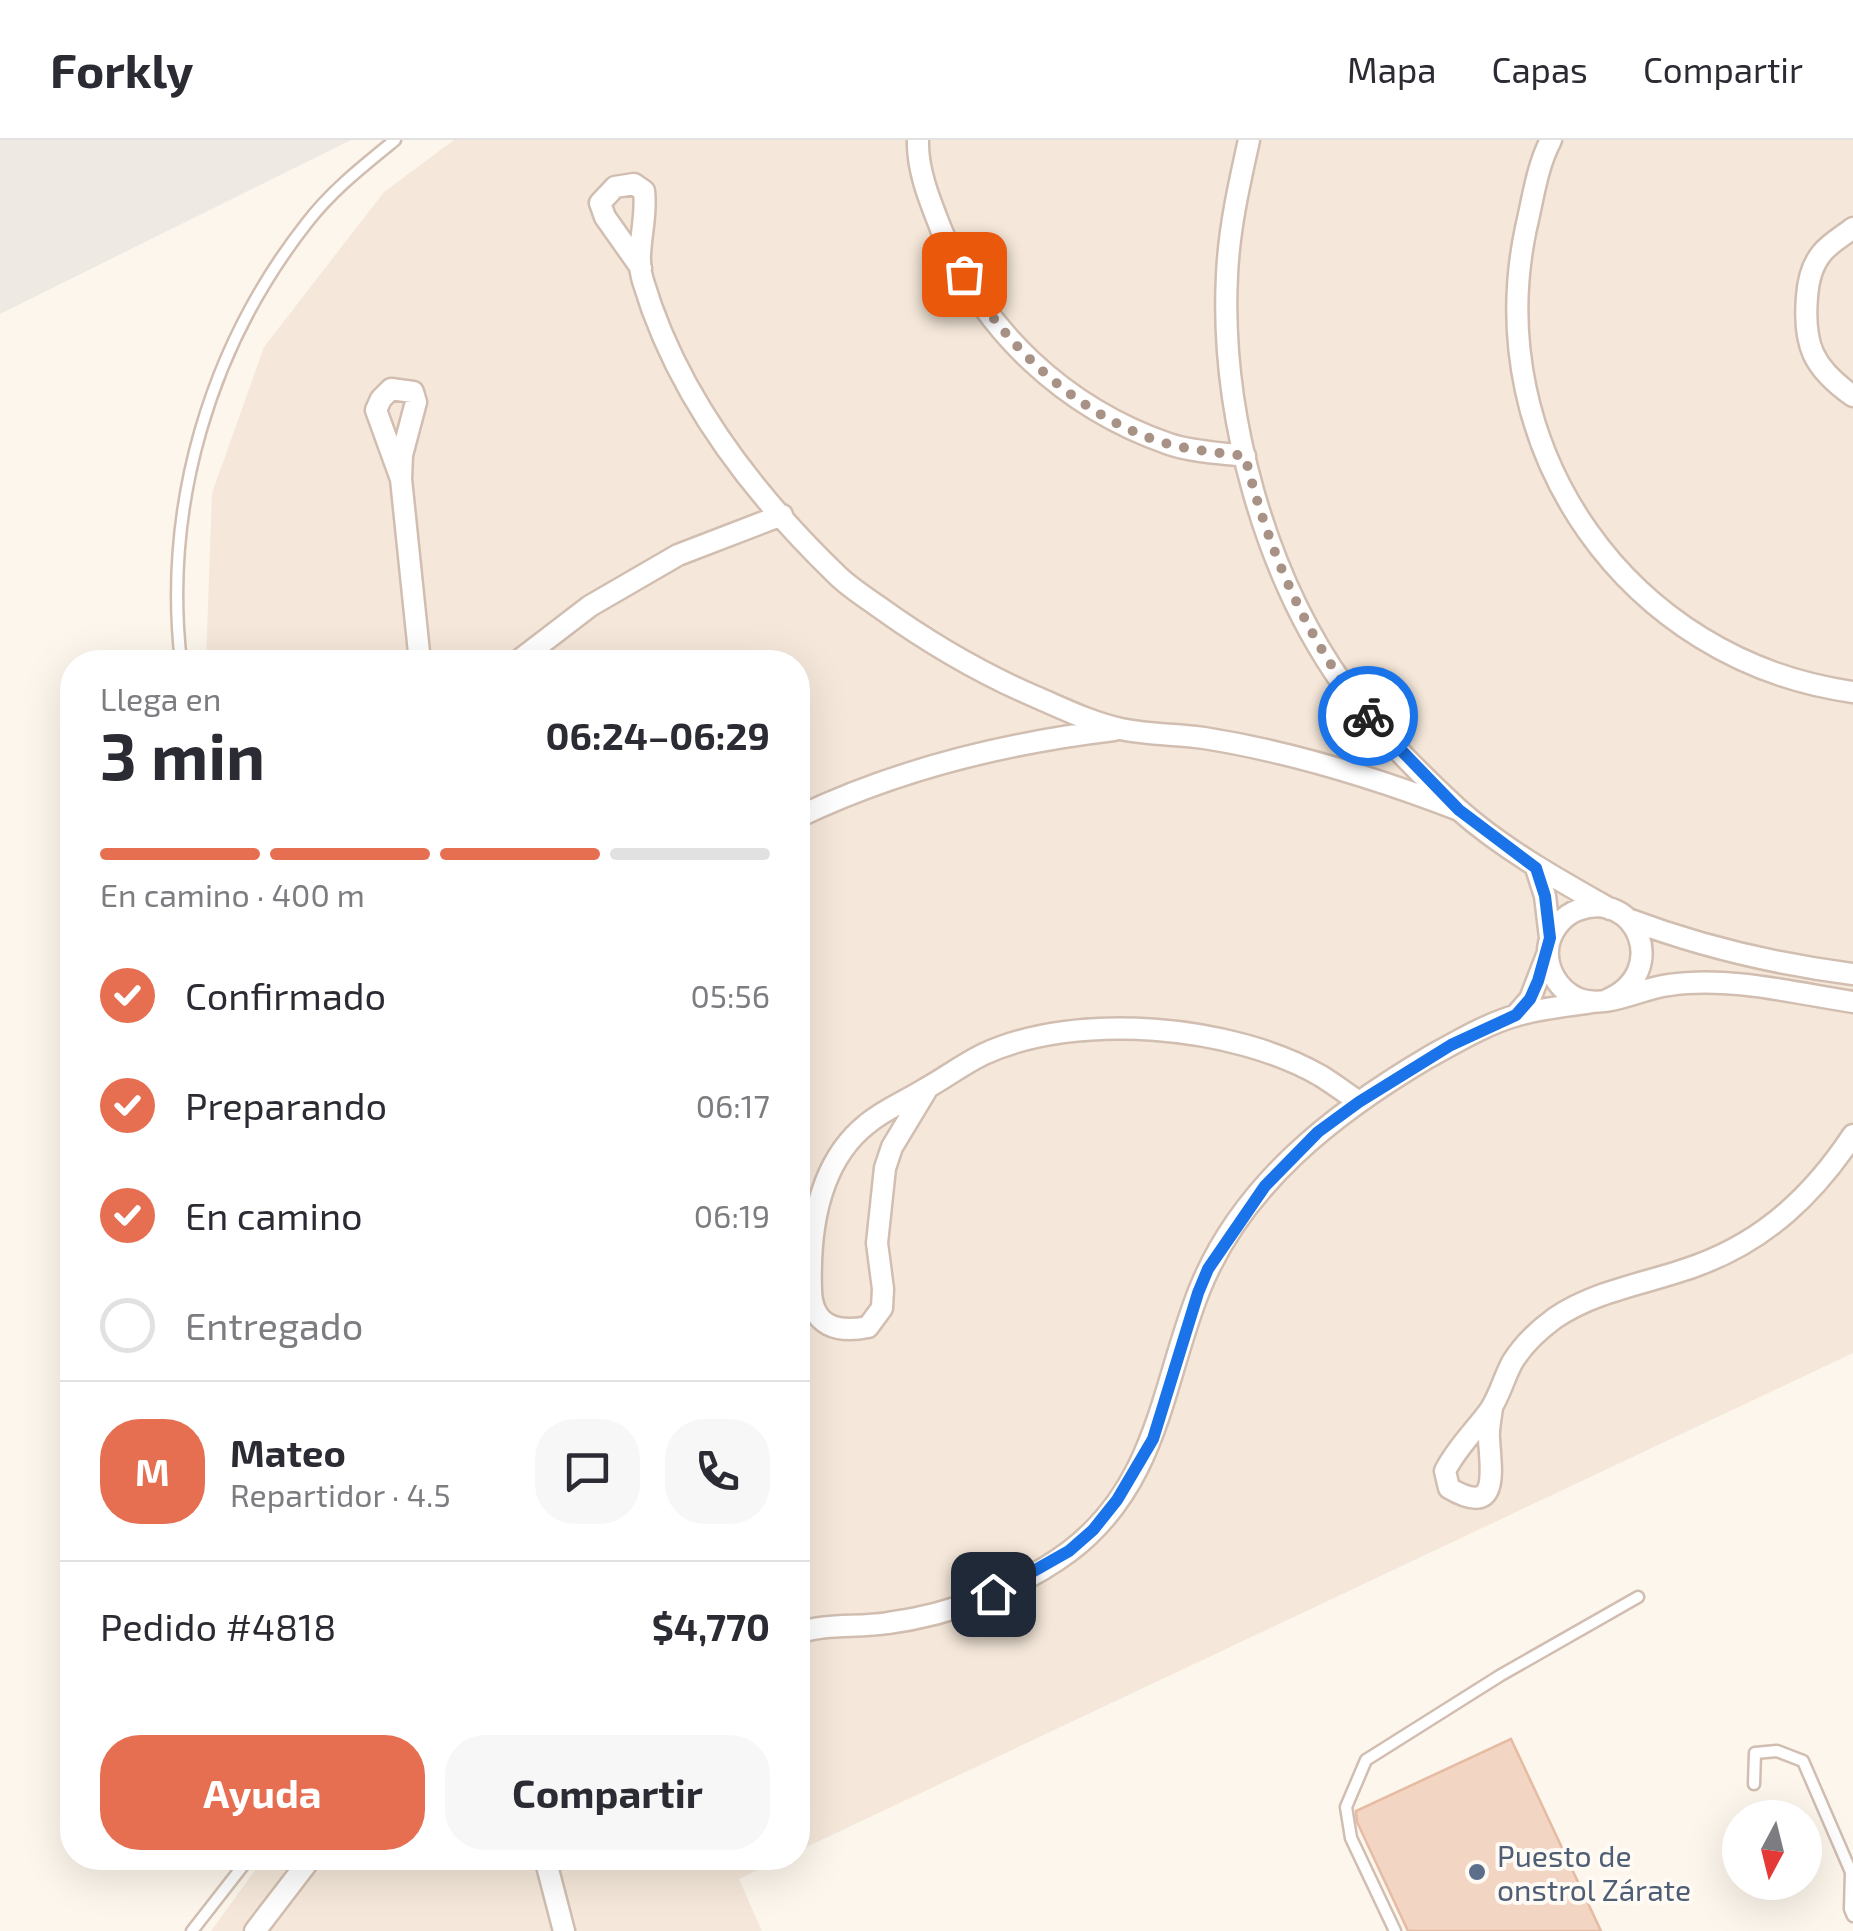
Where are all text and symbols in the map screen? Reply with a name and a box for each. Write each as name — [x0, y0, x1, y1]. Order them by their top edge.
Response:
text: Forkly — [50, 40, 193, 98]
text: Mapa — [1347, 48, 1436, 90]
text: Capas — [1491, 48, 1588, 90]
text: Compartir — [1643, 48, 1803, 90]
pin — [922, 232, 1007, 317]
icon: bag — [937, 247, 992, 302]
courier — [1318, 666, 1418, 766]
text: Llega en — [100, 679, 221, 717]
icon: bike — [1341, 689, 1396, 744]
text: 06:24–06:29 — [546, 712, 770, 758]
text: 3 min — [100, 715, 265, 793]
text: En camino · 400 m — [100, 875, 365, 913]
icon: check — [100, 968, 155, 1023]
text: Confirmado — [185, 972, 386, 1018]
text: 05:56 — [691, 976, 770, 1014]
icon: check — [100, 1078, 155, 1133]
text: Preparando — [185, 1082, 387, 1128]
text: 06:17 — [696, 1086, 770, 1124]
icon: check — [100, 1188, 155, 1243]
text: En camino — [185, 1192, 363, 1238]
text: 06:19 — [694, 1196, 770, 1234]
text: Entregado — [185, 1302, 363, 1348]
button: chat — [535, 1419, 640, 1524]
button: phone — [665, 1419, 770, 1524]
text: Mateo — [230, 1429, 346, 1475]
text: M — [135, 1448, 170, 1494]
text: Repartidor · 4.5 — [230, 1475, 451, 1513]
pin — [951, 1552, 1036, 1637]
icon: home — [966, 1567, 1021, 1622]
text: Pedido #4818 — [100, 1603, 336, 1649]
text: $4,770 — [652, 1603, 770, 1649]
button: Ayuda — [100, 1735, 425, 1850]
button: Compartir — [445, 1735, 770, 1850]
north arrow — [1722, 1800, 1822, 1900]
map controls — [1722, 1800, 1822, 1900]
place label: Puesto de onstrol Zárate — [1497, 1837, 1691, 1907]
marker: Puesto de onstrol Zárate — [1466, 1861, 1488, 1883]

